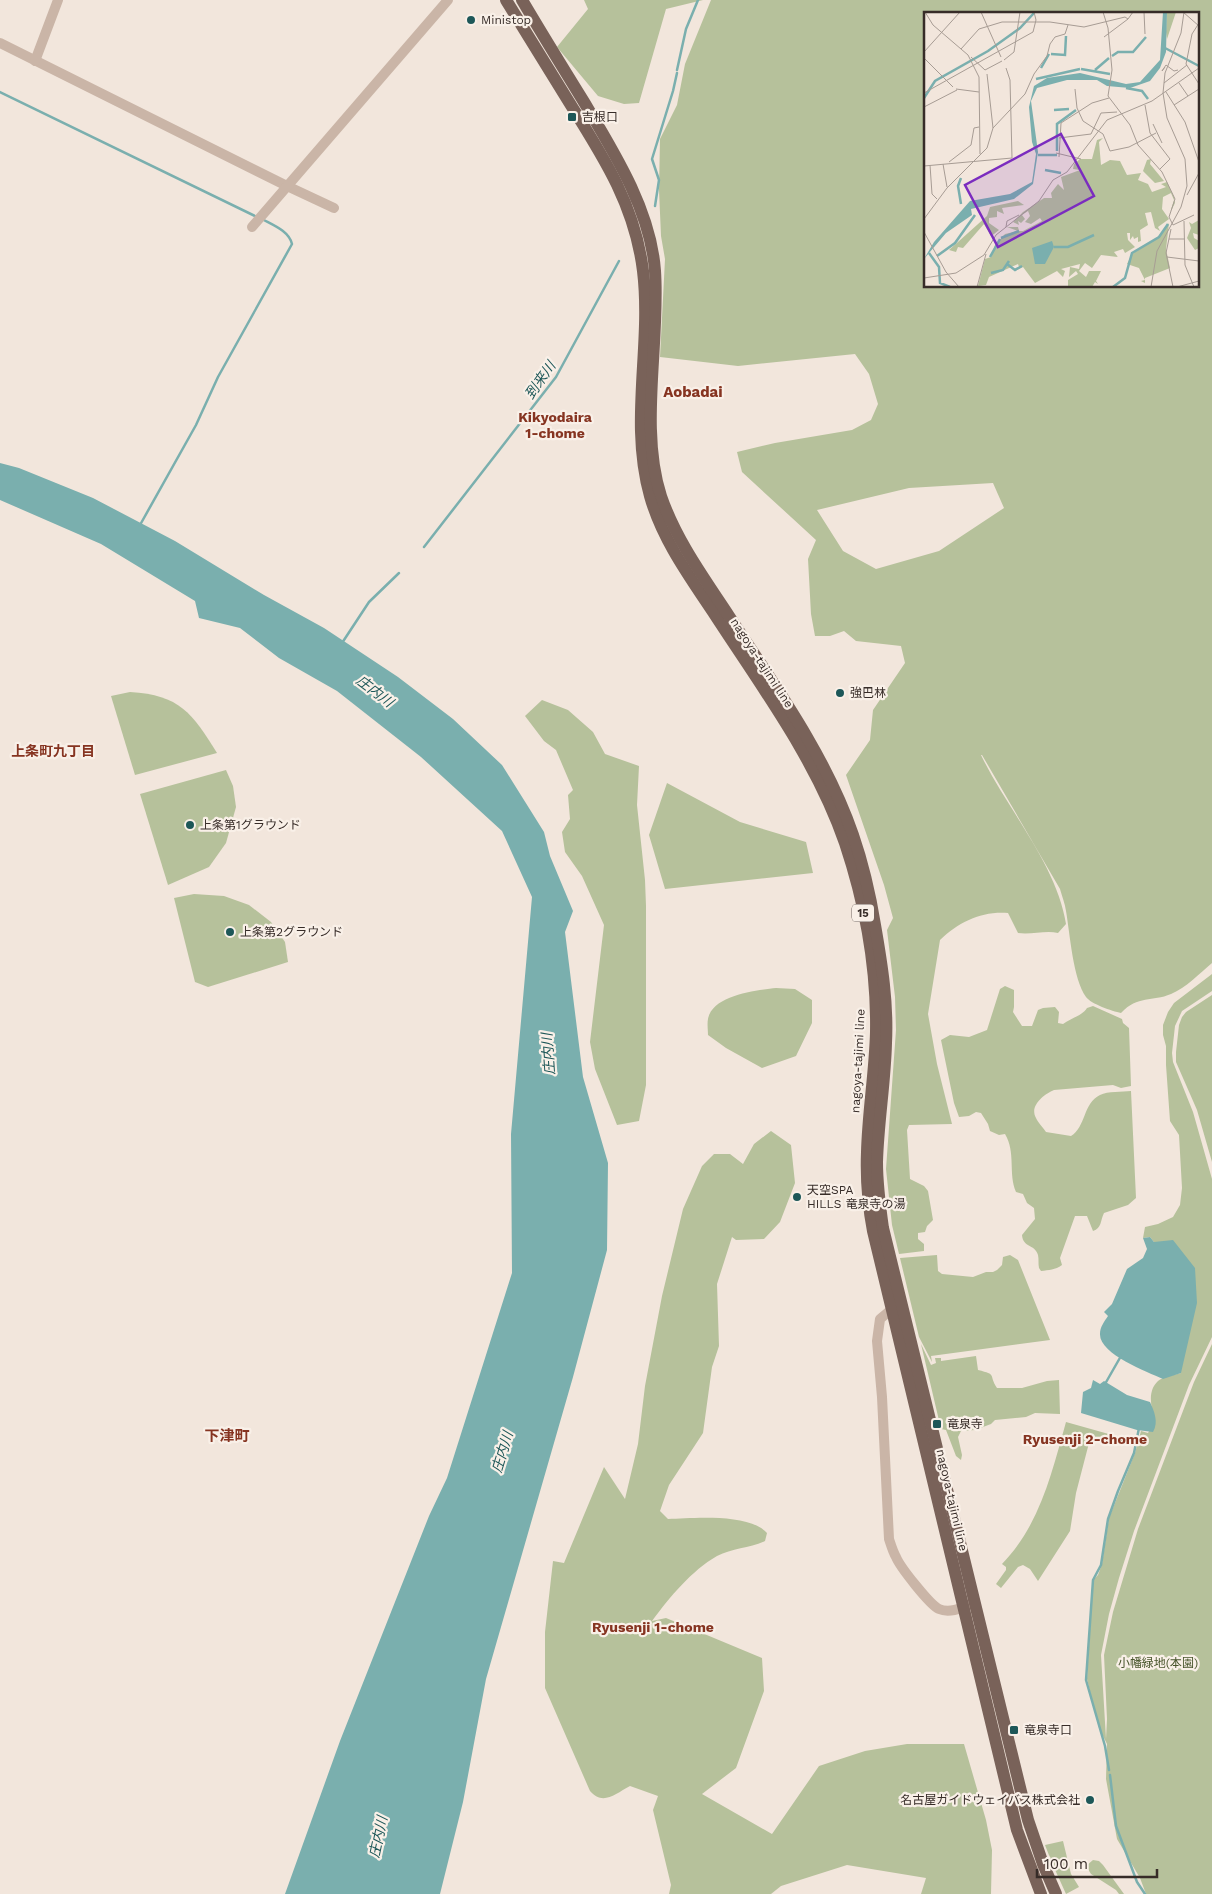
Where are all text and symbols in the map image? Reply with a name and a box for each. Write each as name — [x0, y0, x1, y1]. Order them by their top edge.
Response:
inset map — [924, 12, 1200, 288]
place label: Ministop — [481, 13, 531, 27]
marker: Ministop — [465, 14, 477, 26]
place label: 吉根口 — [582, 110, 618, 124]
marker: 吉根口 — [566, 111, 578, 123]
water label: 到来川 — [521, 357, 560, 402]
district label: Aobadai — [663, 383, 723, 401]
district label: Kikyodaira 1-chome — [518, 409, 593, 441]
street label: nagoya-tajimi line — [728, 615, 796, 711]
water label: 庄内川 — [353, 672, 398, 711]
place label: 強巴林 — [850, 686, 886, 700]
marker: 強巴林 — [834, 687, 846, 699]
district label: 上条町九丁目 — [11, 743, 95, 759]
place label: 上条第1グラウンド — [200, 818, 301, 832]
marker: 上条第1グラウンド — [184, 819, 196, 831]
road number: 15 — [852, 904, 874, 921]
place label: 上条第2グラウンド — [240, 925, 343, 939]
marker: 上条第2グラウンド — [224, 926, 236, 938]
street label: nagoya-tajimi line — [848, 1009, 868, 1113]
water label: 庄内川 — [538, 1030, 557, 1076]
place label: 天空SPA HILLS 竜泉寺の湯 — [807, 1183, 906, 1211]
marker: 天空SPA HILLS 竜泉寺の湯 — [791, 1191, 803, 1203]
place label: 竜泉寺 — [947, 1417, 983, 1431]
marker: 竜泉寺 — [931, 1418, 943, 1430]
district label: 下津町 — [204, 1427, 250, 1445]
water label: 庄内川 — [488, 1428, 516, 1474]
district label: Ryusenji 2-chome — [1023, 1431, 1147, 1447]
street label: nagoya-tajimi line — [933, 1448, 971, 1552]
district label: Ryusenji 1-chome — [592, 1619, 714, 1635]
park label: 小幡緑地(本園) — [1118, 1656, 1198, 1670]
place label: 竜泉寺口 — [1024, 1723, 1072, 1737]
marker: 竜泉寺口 — [1008, 1724, 1020, 1736]
place label: 名古屋ガイドウェイバス株式会社 — [900, 1793, 1080, 1807]
marker: 名古屋ガイドウェイバス株式会社 — [1084, 1794, 1096, 1806]
water label: 庄内川 — [366, 1813, 391, 1859]
scale bar — [1037, 1846, 1157, 1878]
text: 100 m — [1044, 1855, 1088, 1873]

